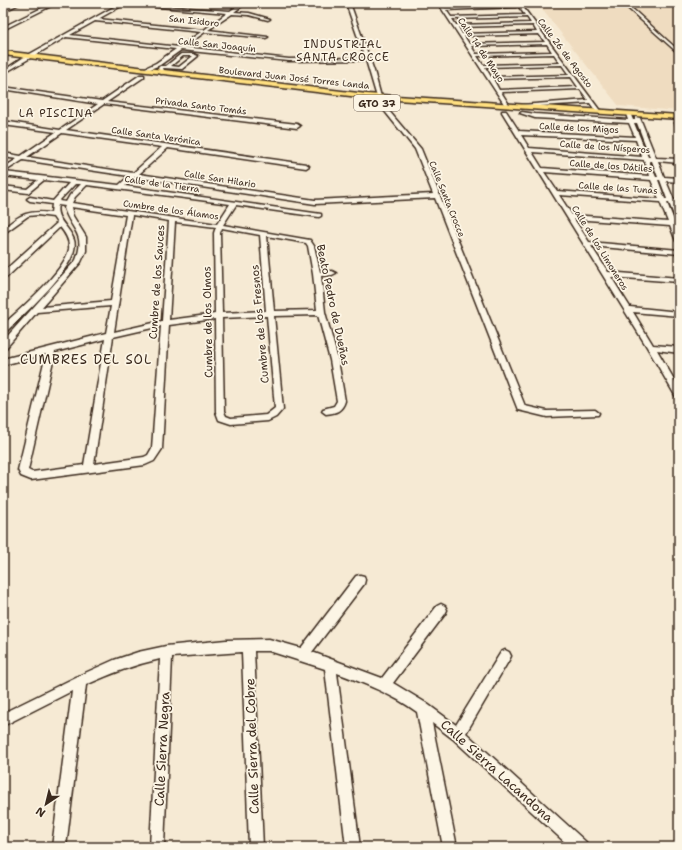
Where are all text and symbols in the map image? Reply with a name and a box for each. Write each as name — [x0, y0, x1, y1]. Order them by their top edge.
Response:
street label: San Isidoro — [168, 12, 220, 30]
street label: Calle 14 de Mayo — [455, 15, 507, 85]
street label: Calle 26 de Agosto — [535, 16, 595, 90]
street label: Calle San Joaquín — [178, 35, 257, 55]
district label: INDUSTRIAL SANTA CROCCE — [296, 37, 390, 65]
street label: Boulevard Juan José Torres Landa — [218, 64, 370, 92]
street label: Privada Santo Tomás — [155, 94, 247, 118]
road number: GTO 37 — [354, 95, 400, 111]
district label: LA PISCINA — [19, 106, 93, 121]
street label: Calle de los Migos — [539, 120, 619, 136]
street label: Calle Santa Verónica — [111, 124, 202, 148]
street label: Calle de los Nísperos — [559, 138, 651, 156]
street label: Calle de los Dátiles — [569, 157, 653, 175]
street label: Calle Santa Crocce — [426, 159, 468, 239]
street label: Calle San Hilario — [183, 167, 257, 191]
street label: Calle de la Tierra — [124, 173, 201, 195]
street label: Calle de las Tunas — [578, 179, 658, 197]
street label: Cumbre de los Álamos — [122, 196, 220, 223]
street label: Calle de los Limoneros — [569, 203, 631, 293]
street label: Cumbre de los Sauces — [146, 224, 168, 340]
street label: Beato Pedro de Dueñas — [313, 243, 353, 367]
street label: Cumbre de los Fresnos — [247, 264, 273, 384]
street label: Cumbre de los Olmos — [200, 266, 216, 378]
district label: CUMBRES DEL SOL — [20, 351, 152, 368]
street label: Calle Sierra del Cobre — [241, 678, 263, 814]
street label: Calle Sierra Negra — [151, 691, 173, 807]
street label: Calle Sierra Lacandona — [437, 716, 557, 826]
north arrow — [26, 784, 66, 824]
text: N — [32, 803, 48, 820]

